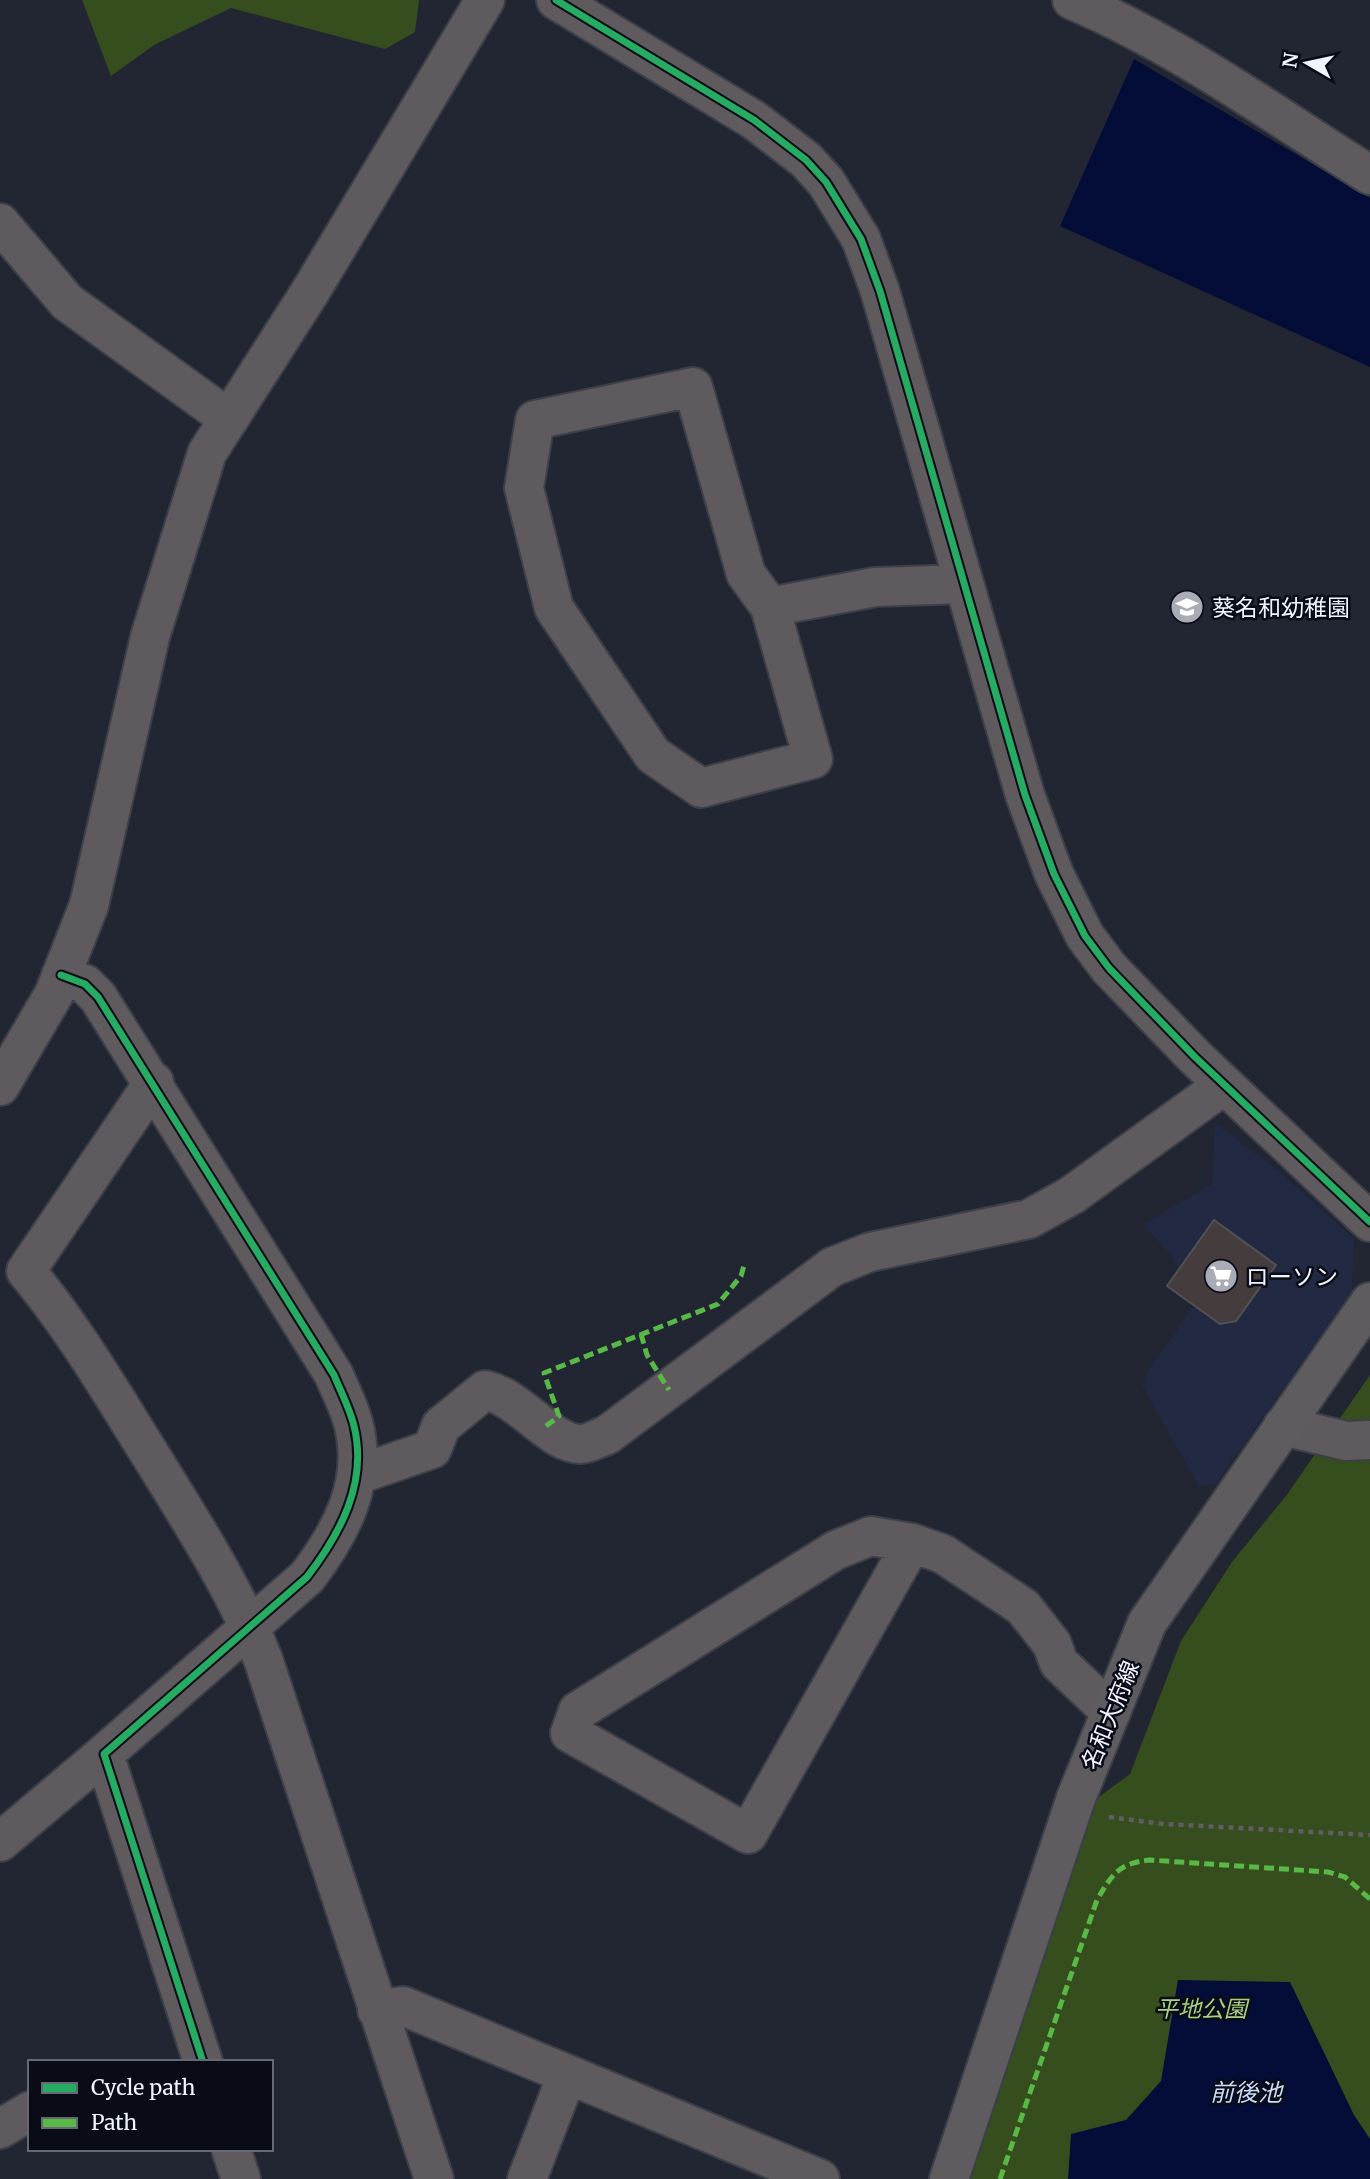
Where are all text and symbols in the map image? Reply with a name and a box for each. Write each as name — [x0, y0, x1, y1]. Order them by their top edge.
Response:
north arrow — [1272, 28, 1342, 98]
text: N — [1277, 51, 1303, 70]
school or university icon: 葵名和幼稚園 — [1168, 588, 1206, 626]
place label: 葵名和幼稚園 — [1212, 593, 1350, 622]
supermarket icon: ローソン — [1202, 1257, 1240, 1295]
place label: ローソン — [1246, 1262, 1338, 1291]
street label: 名和大府線 — [1075, 1656, 1145, 1774]
park label: 平地公園 — [1155, 1994, 1250, 2023]
legend — [28, 2060, 273, 2151]
text: Cycle path — [91, 2074, 195, 2101]
water label: 前後池 — [1210, 2077, 1284, 2108]
text: Path — [91, 2109, 137, 2136]

